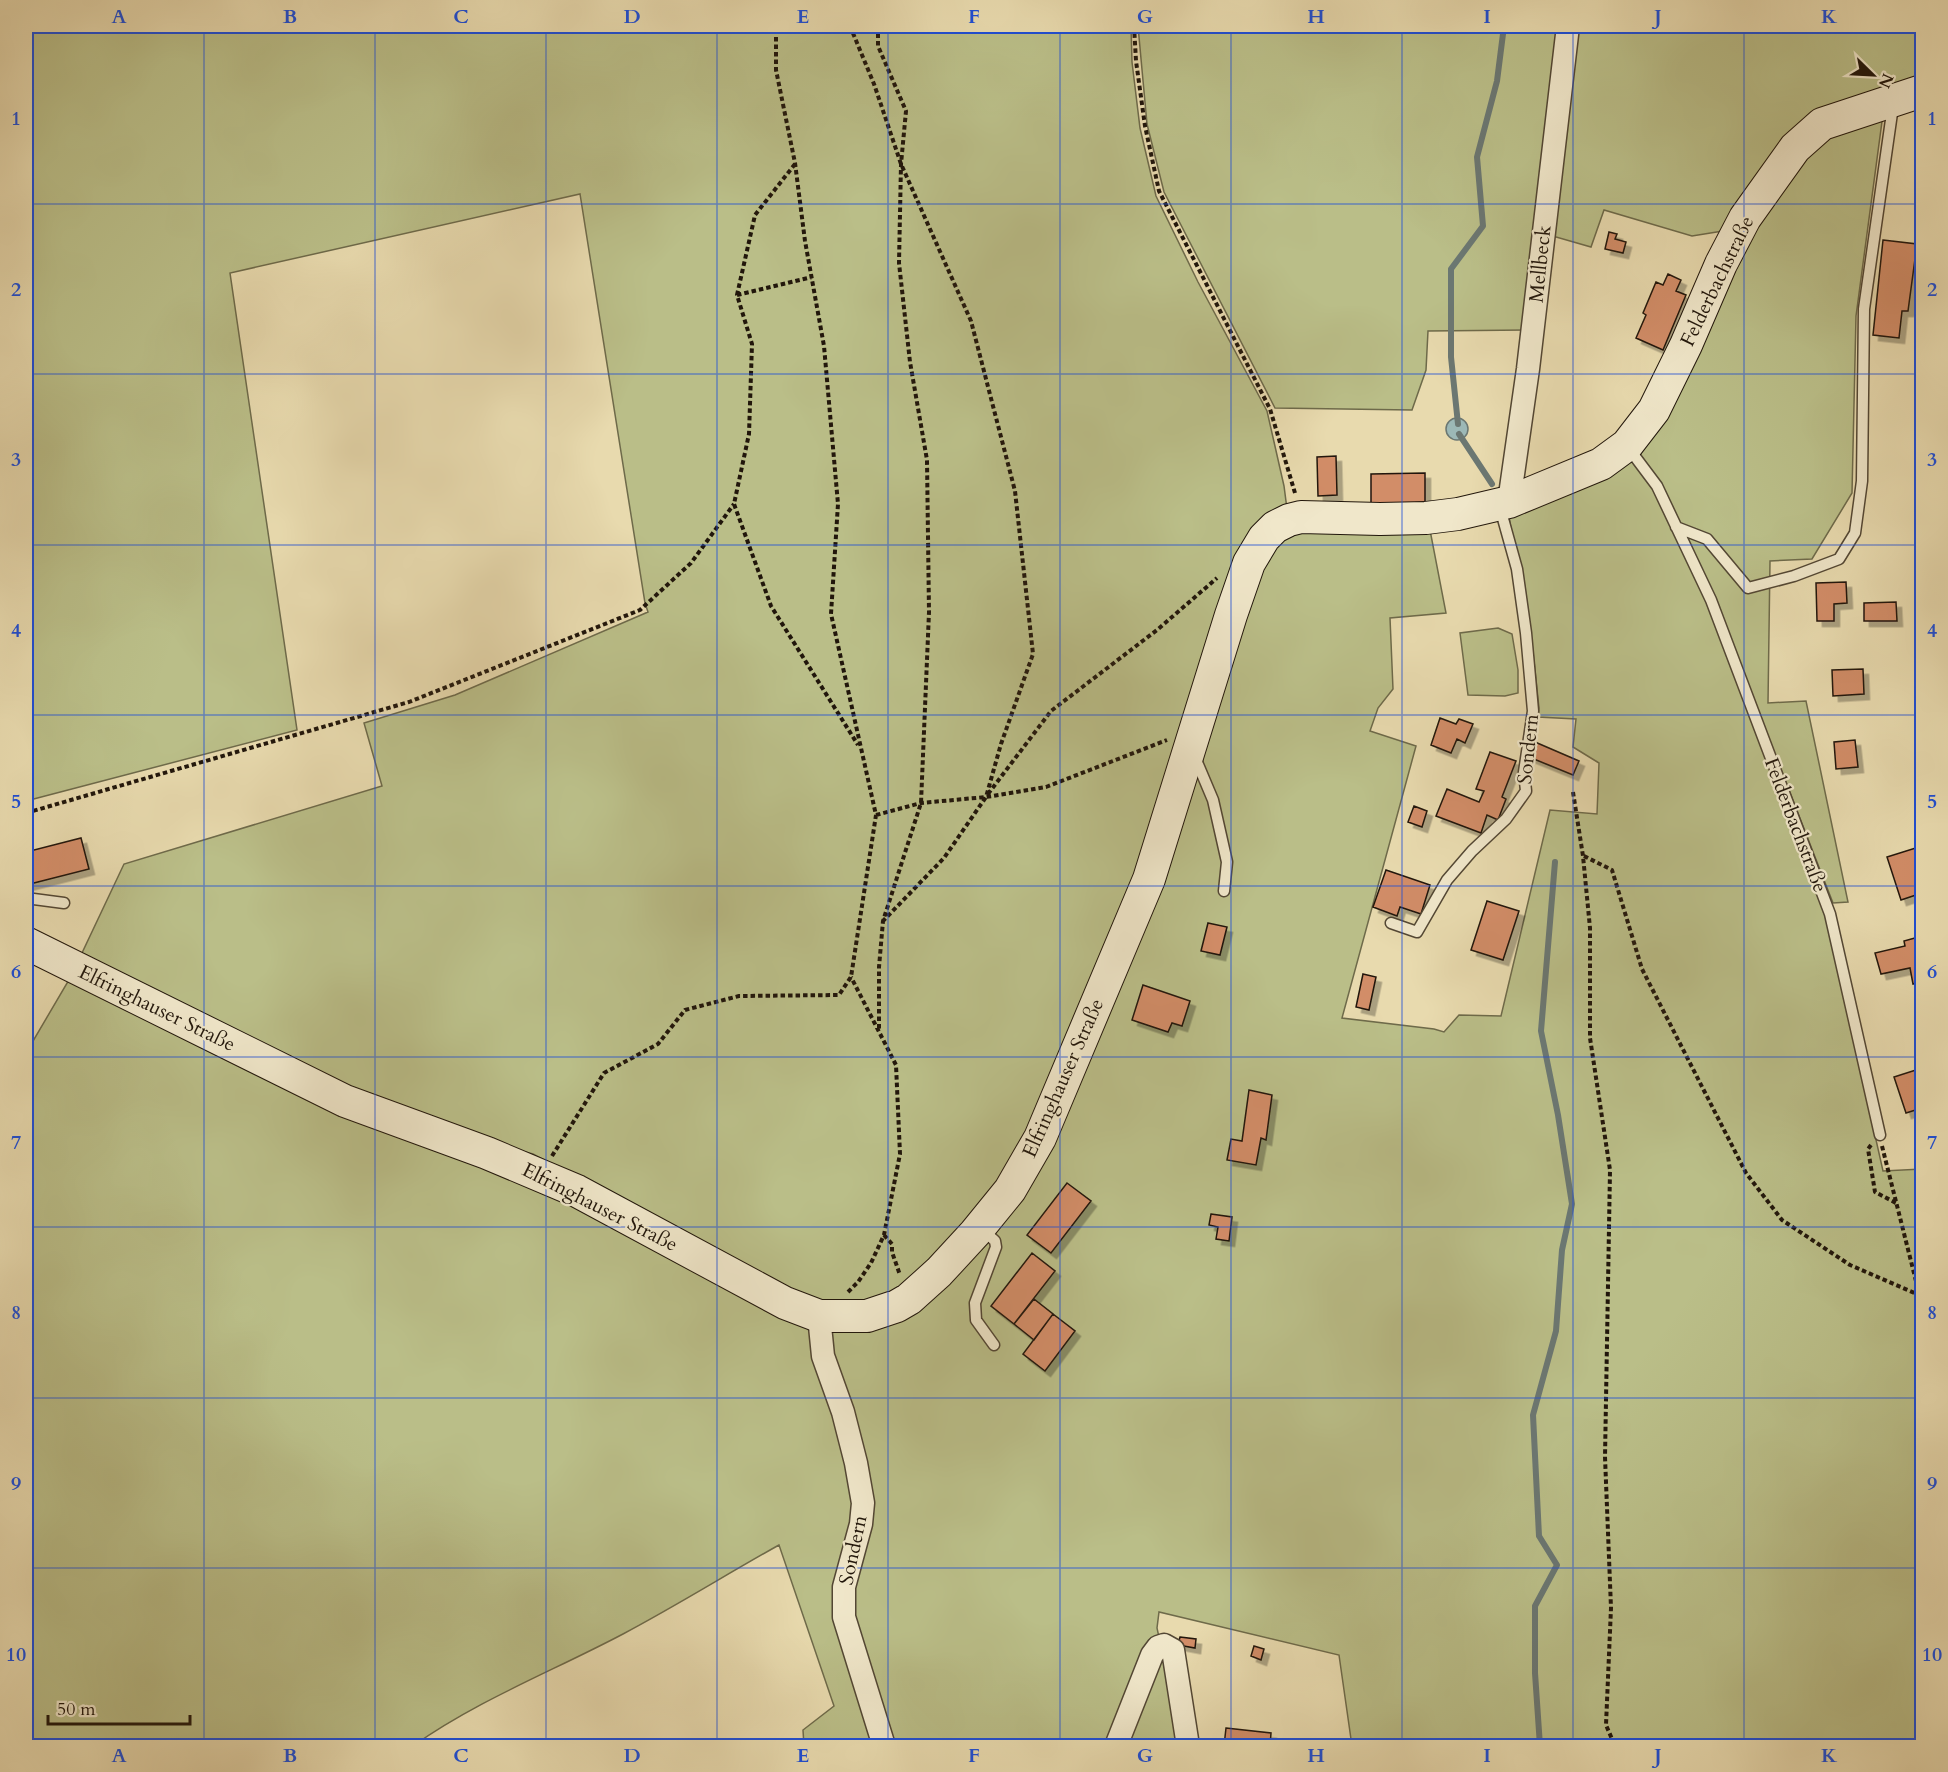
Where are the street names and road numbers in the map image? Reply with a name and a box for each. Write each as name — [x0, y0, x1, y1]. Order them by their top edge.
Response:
street label: Felderbachstraße — [1674, 211, 1760, 351]
street label: Mellbeck — [1523, 224, 1558, 304]
street label: Sondern — [1511, 712, 1545, 786]
street label: Felderbachstraße — [1758, 754, 1834, 896]
street label: Elfringhauser Straße — [74, 958, 240, 1058]
street label: Elfringhauser Straße — [1016, 994, 1110, 1162]
street label: Elfringhauser Straße — [518, 1156, 682, 1258]
street label: Sondern — [832, 1512, 874, 1587]

